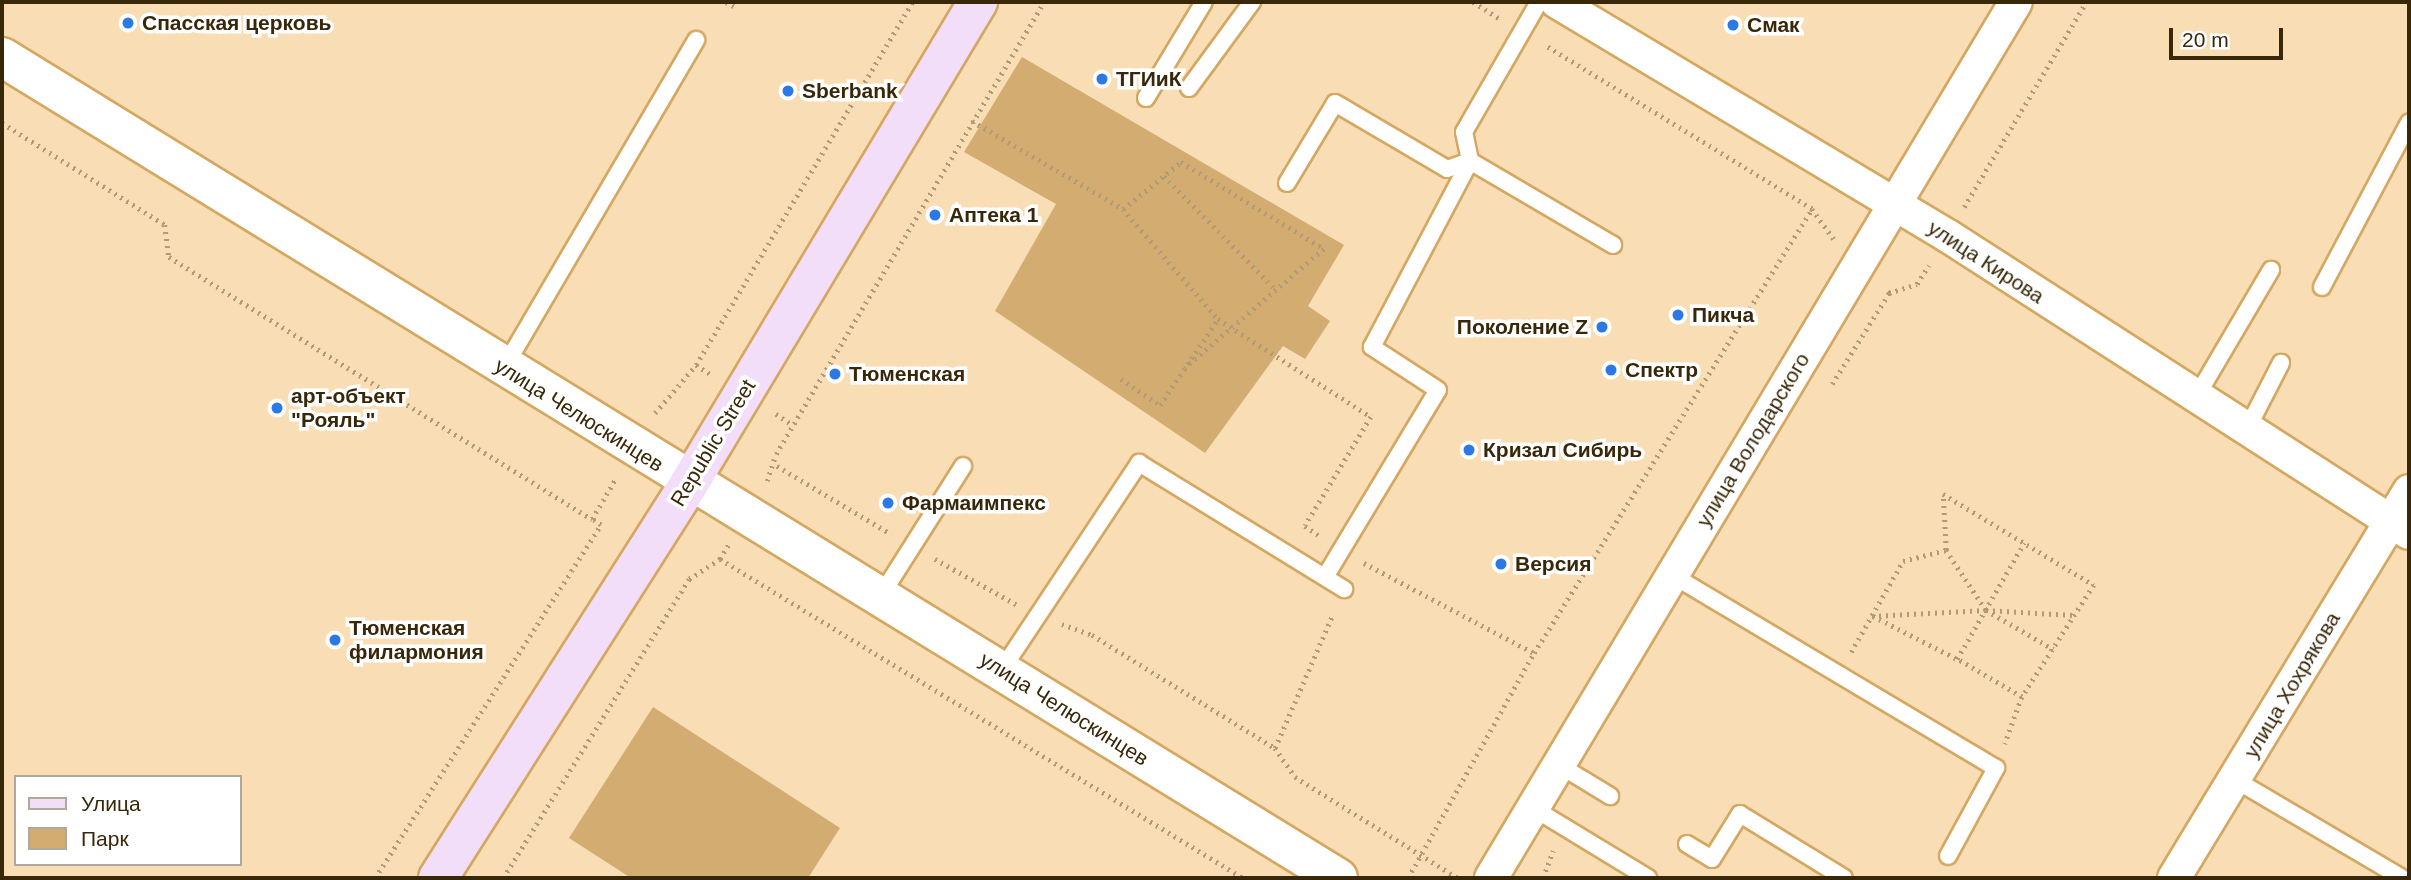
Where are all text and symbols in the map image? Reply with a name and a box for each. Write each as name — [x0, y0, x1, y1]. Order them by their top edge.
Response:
place label: Спасская церковь — [142, 10, 331, 36]
place label: Смак — [1747, 12, 1800, 38]
scale bar — [2173, 14, 2287, 58]
marker: Спасская церковь — [120, 15, 136, 31]
marker: Смак — [1725, 17, 1741, 33]
text: 20 m — [2182, 28, 2229, 51]
place label: ТГИиК — [1116, 66, 1182, 92]
marker: ТГИиК — [1094, 71, 1110, 87]
place label: Sberbank — [802, 78, 898, 104]
marker: Sberbank — [780, 83, 796, 99]
place label: Аптека 1 — [949, 202, 1039, 228]
marker: Аптека 1 — [927, 207, 943, 223]
street label: улица Кирова — [1923, 215, 2049, 309]
place label: Пикча — [1692, 302, 1754, 328]
marker: Пикча — [1670, 307, 1686, 323]
place label: Поколение Z — [1457, 314, 1588, 340]
marker: Поколение Z — [1594, 319, 1610, 335]
street label: улица Володарского — [1691, 348, 1815, 532]
street label: улица Челюскинцев — [490, 353, 668, 477]
place label: Спектр — [1625, 357, 1698, 383]
place label: Тюменская — [849, 361, 965, 387]
marker: Спектр — [1603, 362, 1619, 378]
marker: Тюменская — [827, 366, 843, 382]
street label: Republic Street — [665, 375, 761, 511]
place label: арт-объект "Рояль" — [291, 383, 406, 433]
marker: арт-объект "Рояль" — [269, 400, 285, 416]
place label: Кризал Сибирь — [1483, 437, 1642, 463]
marker: Кризал Сибирь — [1461, 442, 1477, 458]
place label: Фармаимпекс — [902, 490, 1046, 516]
marker: Фармаимпекс — [880, 495, 896, 511]
place label: Версия — [1515, 551, 1592, 577]
marker: Версия — [1493, 556, 1509, 572]
street label: улица Хохрякова — [2239, 607, 2345, 763]
place label: Тюменская филармония — [349, 615, 484, 665]
marker: Тюменская филармония — [327, 632, 343, 648]
street label: улица Челюскинцев — [975, 647, 1153, 771]
legend — [14, 775, 242, 866]
text: Улица — [81, 792, 141, 815]
text: Парк — [81, 827, 129, 850]

